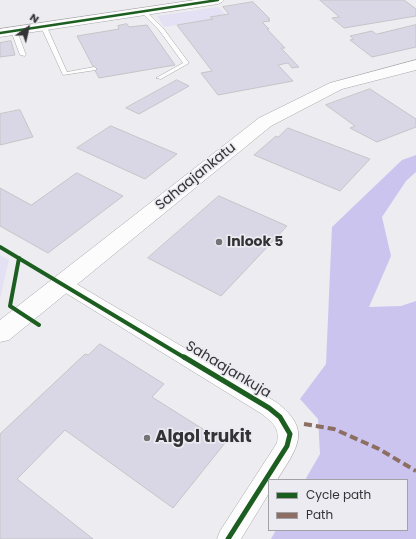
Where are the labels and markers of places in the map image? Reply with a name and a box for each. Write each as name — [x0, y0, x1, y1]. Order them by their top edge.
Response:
place label: Inlook 5 — [227, 234, 283, 250]
marker: Inlook 5 — [214, 237, 224, 247]
place label: Algol trukit — [155, 428, 252, 448]
marker: Algol trukit — [142, 433, 152, 443]

